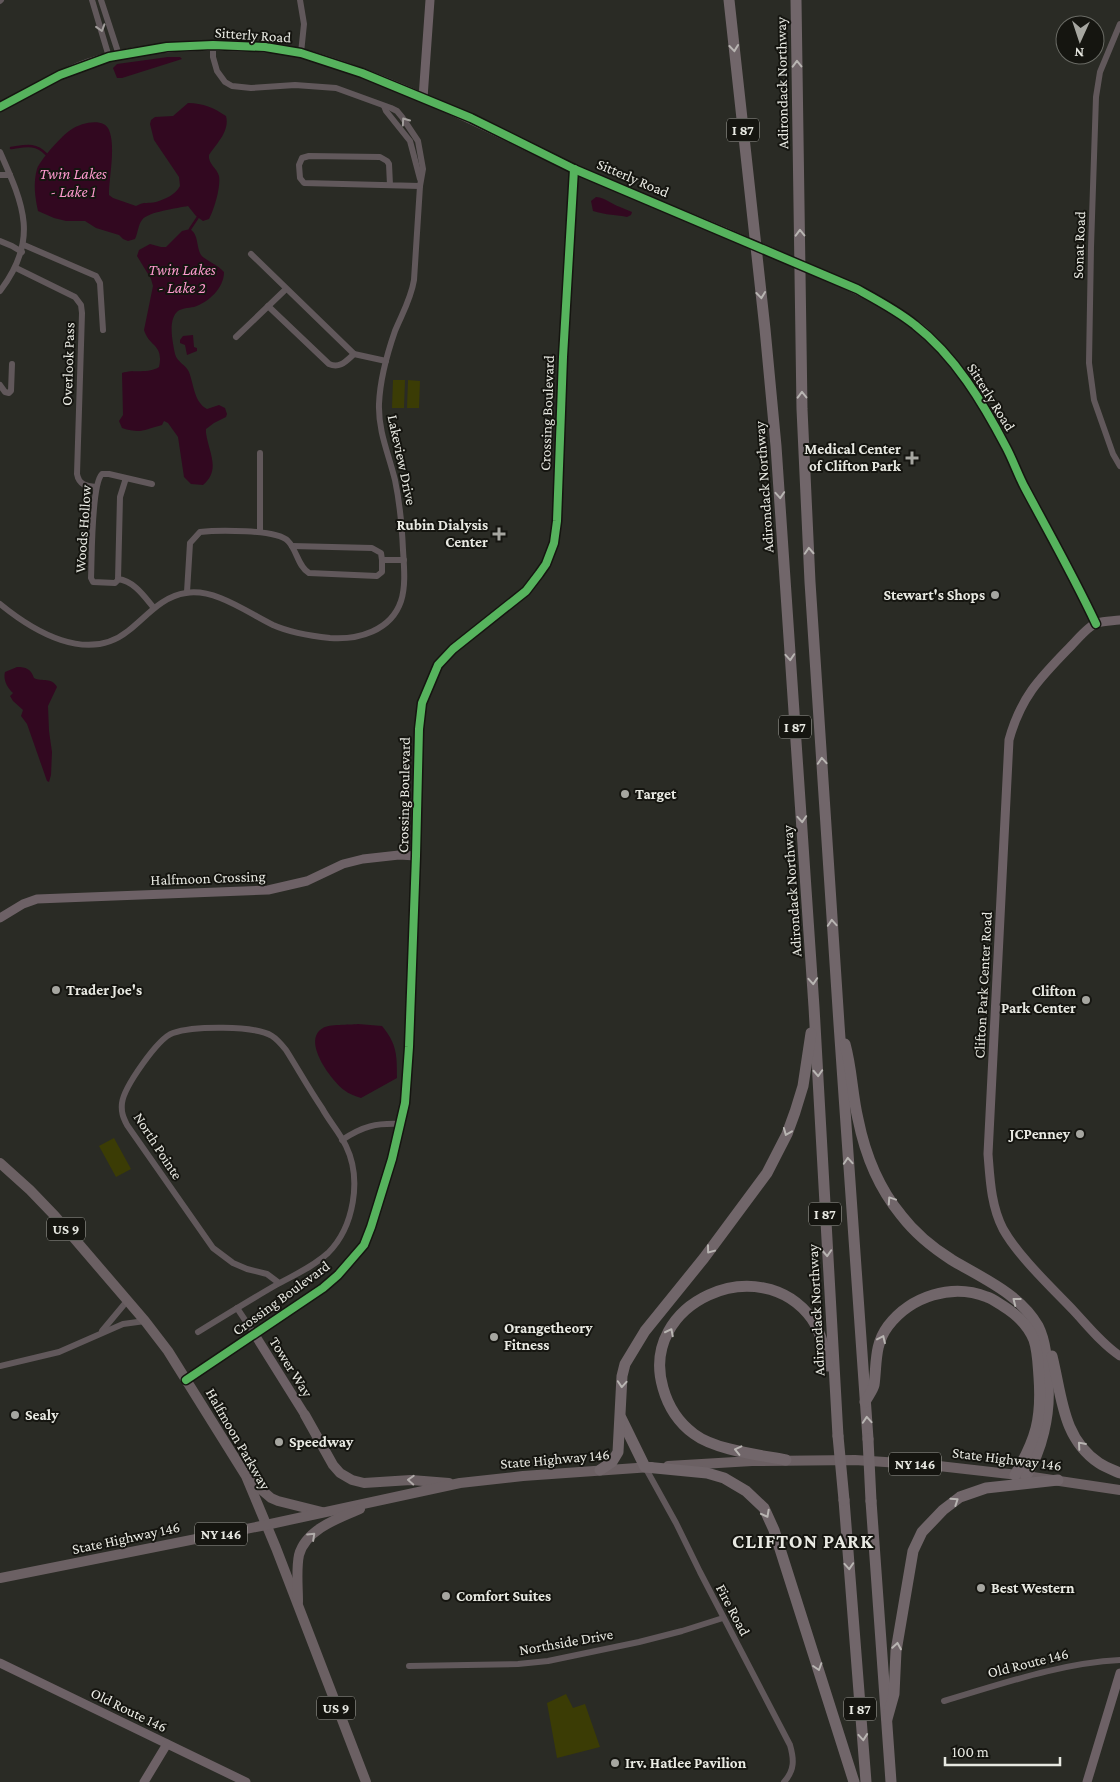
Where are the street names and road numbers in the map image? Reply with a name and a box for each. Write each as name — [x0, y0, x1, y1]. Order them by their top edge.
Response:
street label: Adirondack Northway — [773, 17, 792, 149]
street label: Sitterly Road — [214, 24, 292, 47]
road number: I 87 — [727, 118, 759, 142]
street label: Sitterly Road — [594, 156, 672, 201]
street label: Sonat Road — [1070, 211, 1088, 279]
street label: Overlook Pass — [59, 322, 77, 406]
street label: Crossing Boulevard — [537, 355, 558, 471]
street label: Sitterly Road — [963, 360, 1018, 434]
street label: Lakeview Drive — [385, 413, 419, 507]
street label: Adirondack Northway — [751, 420, 778, 553]
street label: Woods Hollow — [72, 483, 94, 574]
road number: I 87 — [779, 716, 811, 739]
street label: Crossing Boulevard — [395, 737, 414, 853]
street label: Adirondack Northway — [779, 824, 806, 957]
street label: Halfmoon Crossing — [150, 868, 266, 889]
street label: Clifton Park Center Road — [971, 911, 995, 1059]
street label: North Pointe — [130, 1110, 186, 1183]
road number: I 87 — [809, 1202, 841, 1226]
road number: US 9 — [47, 1218, 85, 1240]
street label: Adirondack Northway — [805, 1244, 828, 1376]
street label: Crossing Boulevard — [229, 1257, 333, 1339]
street label: Tower Way — [265, 1334, 316, 1400]
street label: Halfmoon Parkway — [202, 1386, 273, 1493]
street label: State Highway 146 — [951, 1444, 1063, 1475]
street label: State Highway 146 — [500, 1446, 611, 1473]
road number: NY 146 — [889, 1452, 941, 1476]
street label: State Highway 146 — [71, 1519, 182, 1558]
road number: NY 146 — [195, 1522, 247, 1546]
street label: Fire Road — [713, 1581, 753, 1639]
street label: Northside Drive — [518, 1626, 615, 1658]
street label: Old Route 146 — [986, 1645, 1070, 1681]
street label: Old Route 146 — [88, 1685, 170, 1735]
road number: US 9 — [317, 1696, 355, 1720]
road number: I 87 — [844, 1698, 876, 1720]

